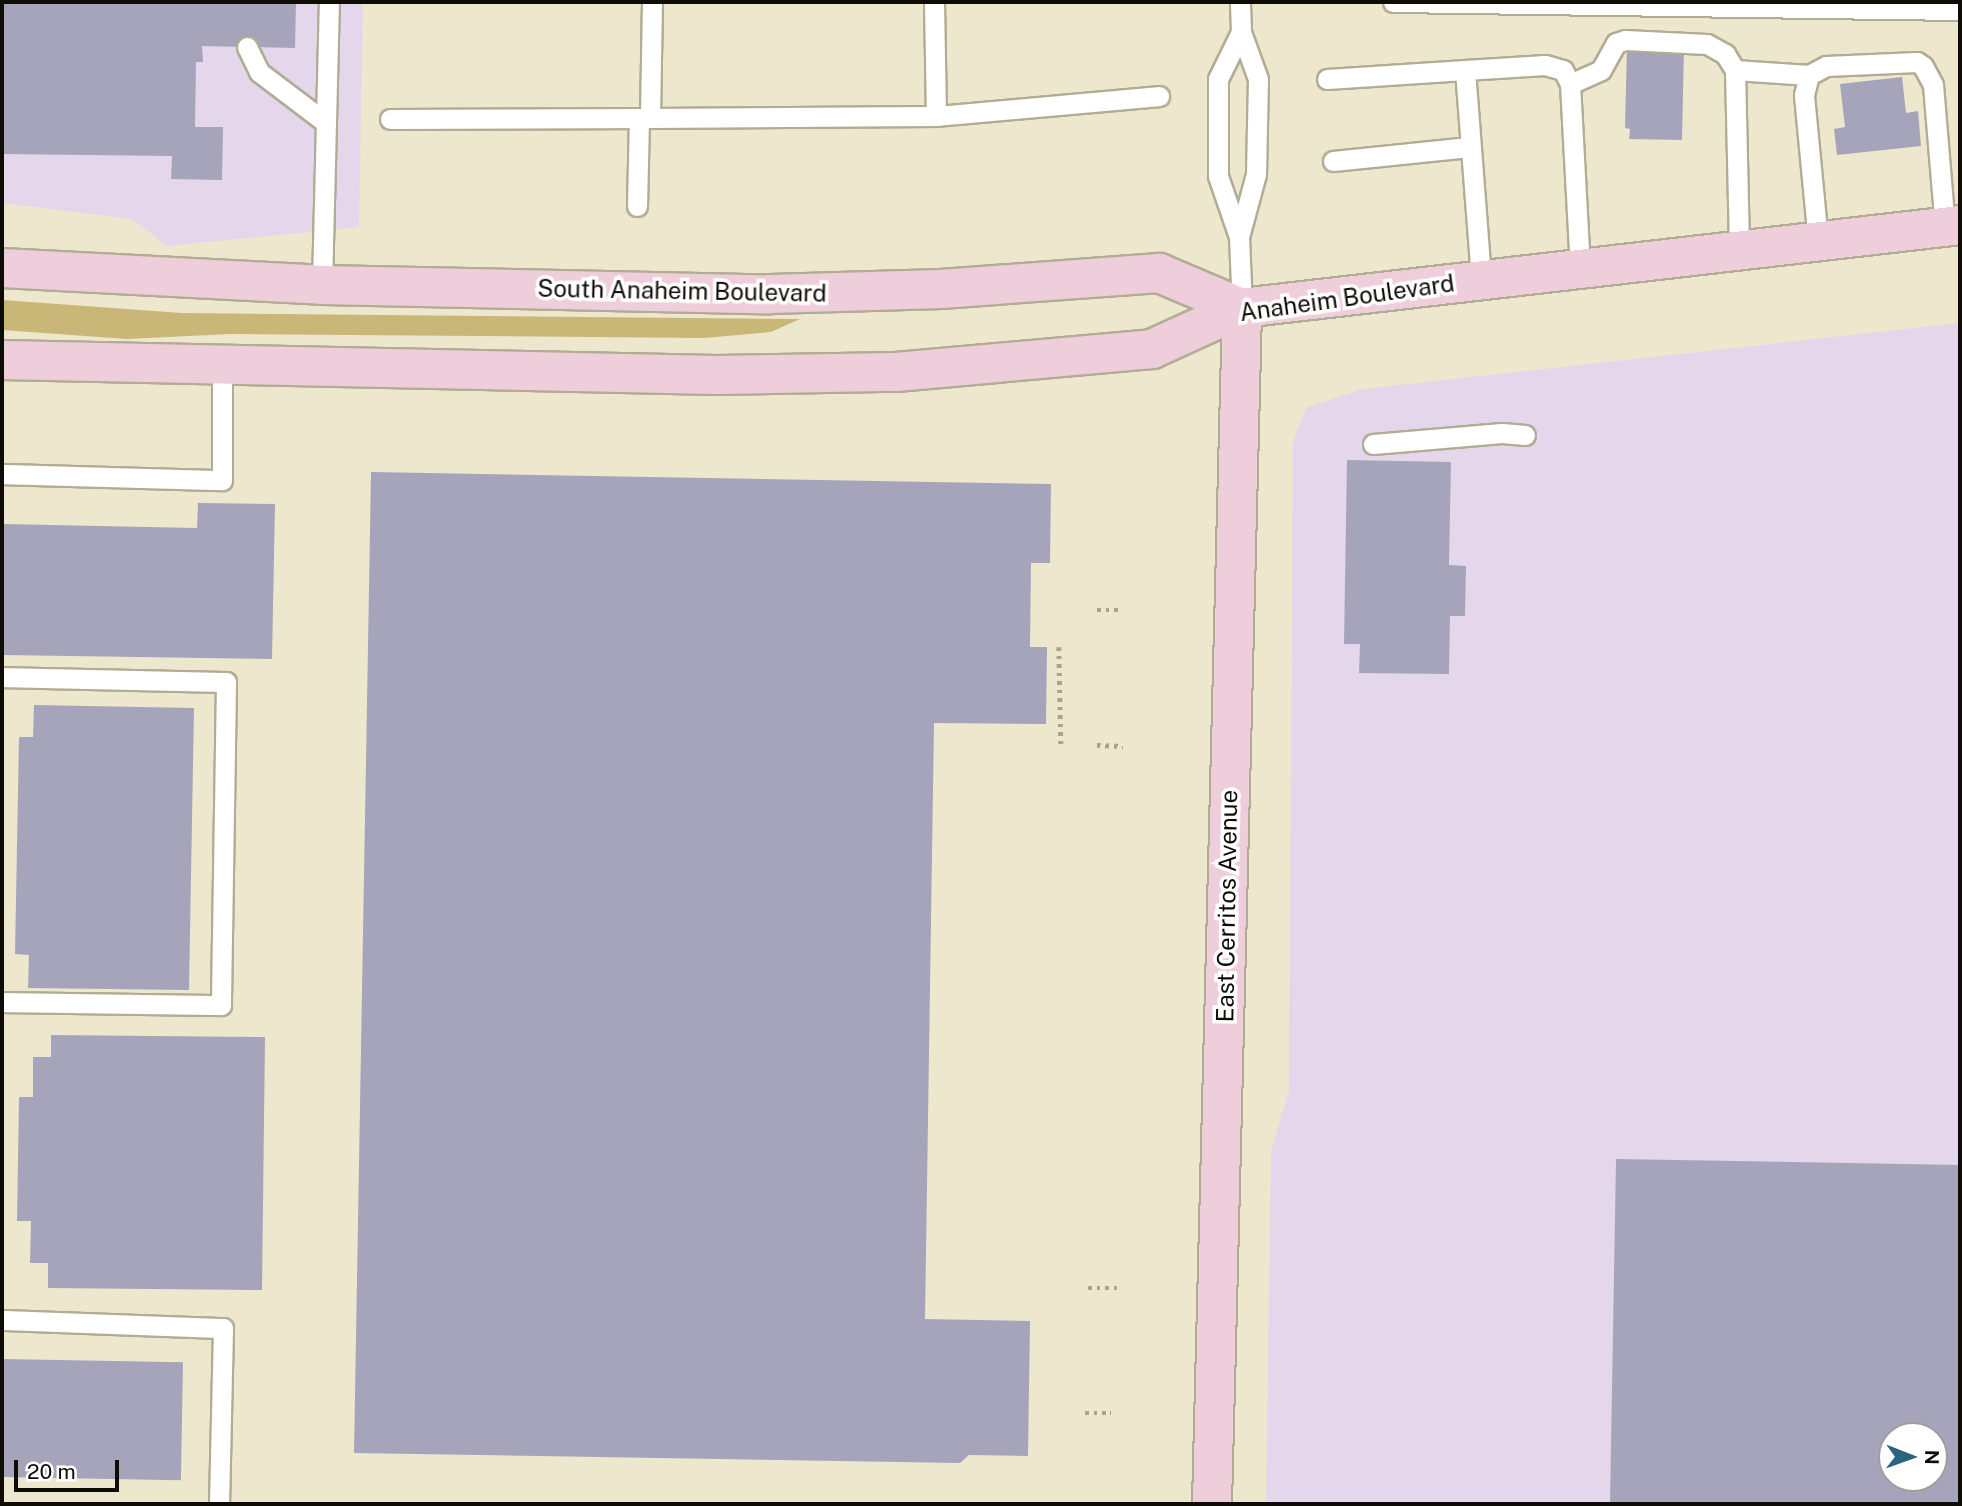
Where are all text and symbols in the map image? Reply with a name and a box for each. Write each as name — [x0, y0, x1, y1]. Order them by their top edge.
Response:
street label: Anaheim Boulevard — [1238, 269, 1456, 327]
street label: South Anaheim Boulevard — [537, 274, 827, 308]
street label: East Cerritos Avenue — [1211, 789, 1243, 1023]
north arrow — [1878, 1422, 1948, 1492]
scale bar — [18, 1446, 122, 1490]
text: N — [1921, 1450, 1943, 1465]
text: 20 m — [27, 1459, 76, 1484]

